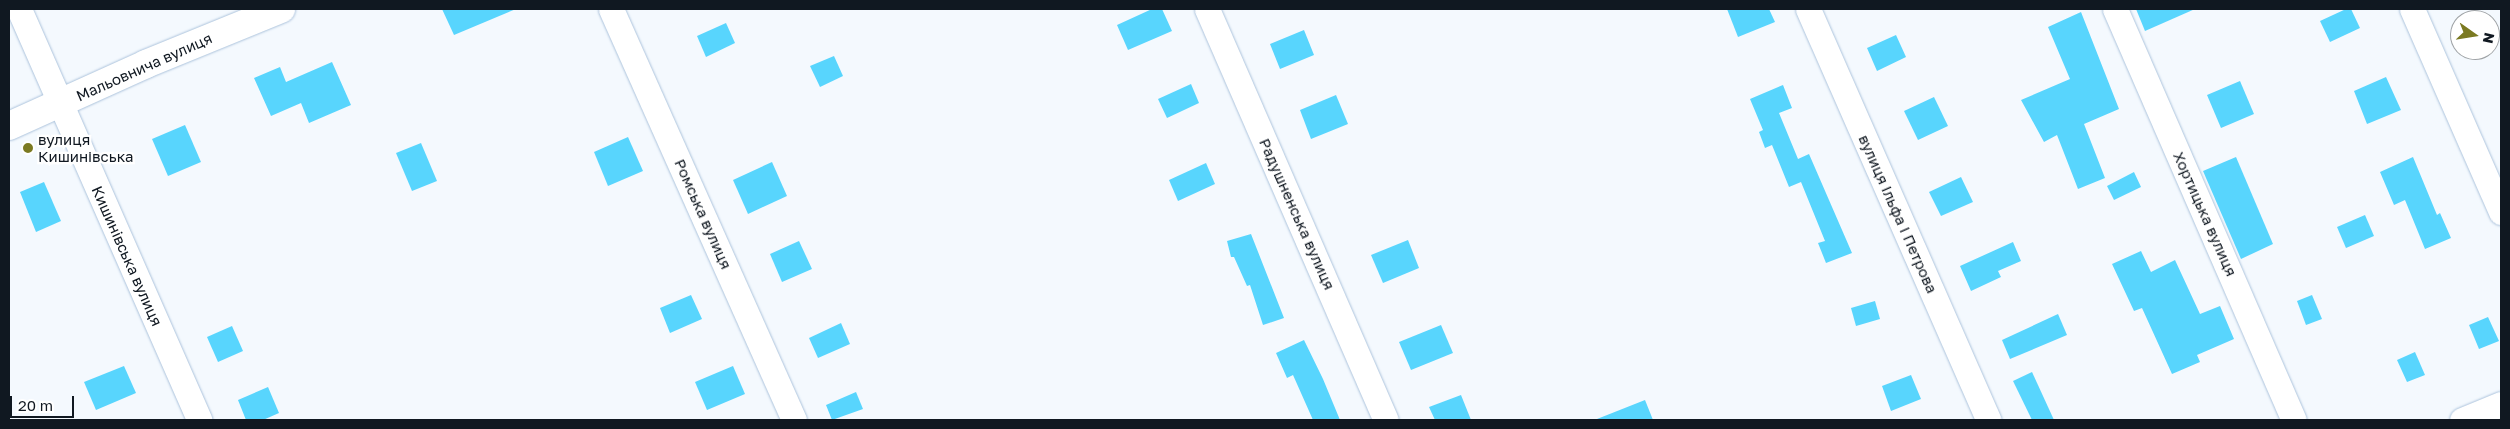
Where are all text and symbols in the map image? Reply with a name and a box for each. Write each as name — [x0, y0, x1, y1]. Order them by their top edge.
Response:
north arrow — [2450, 10, 2500, 60]
street label: Мальовнича вулиця — [73, 29, 215, 105]
text: N — [2480, 31, 2499, 45]
place label: вулиця Кишинівська — [38, 130, 134, 165]
street label: вулиця Ільфа І Петрова — [1855, 132, 1941, 296]
street label: Радушненська вулиця — [1255, 136, 1339, 292]
marker: вулиця Кишинівська — [22, 142, 34, 154]
street label: Хортицька вулиця — [2169, 149, 2241, 279]
street label: Ромська вулиця — [671, 156, 735, 272]
street label: Кишинівська вулиця — [88, 183, 166, 329]
scale bar — [12, 386, 76, 418]
text: 20 m — [18, 396, 53, 414]

